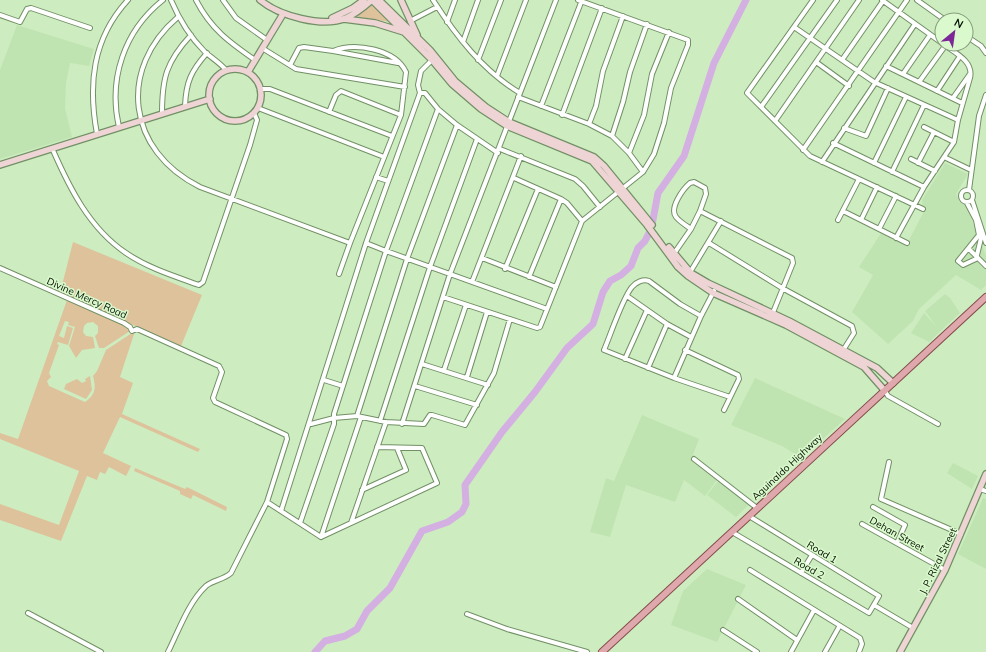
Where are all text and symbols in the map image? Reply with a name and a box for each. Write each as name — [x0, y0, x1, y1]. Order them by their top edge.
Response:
north arrow — [934, 12, 974, 52]
text: N — [952, 15, 966, 31]
street label: Divine Mercy Road — [45, 274, 129, 322]
street label: Aguinaldo Highway — [749, 430, 825, 503]
street label: Dehan Street — [867, 514, 927, 555]
street label: J. P. Rizal Street — [916, 525, 960, 596]
street label: Road 1 — [804, 538, 840, 566]
street label: Road 2 — [791, 554, 827, 582]

